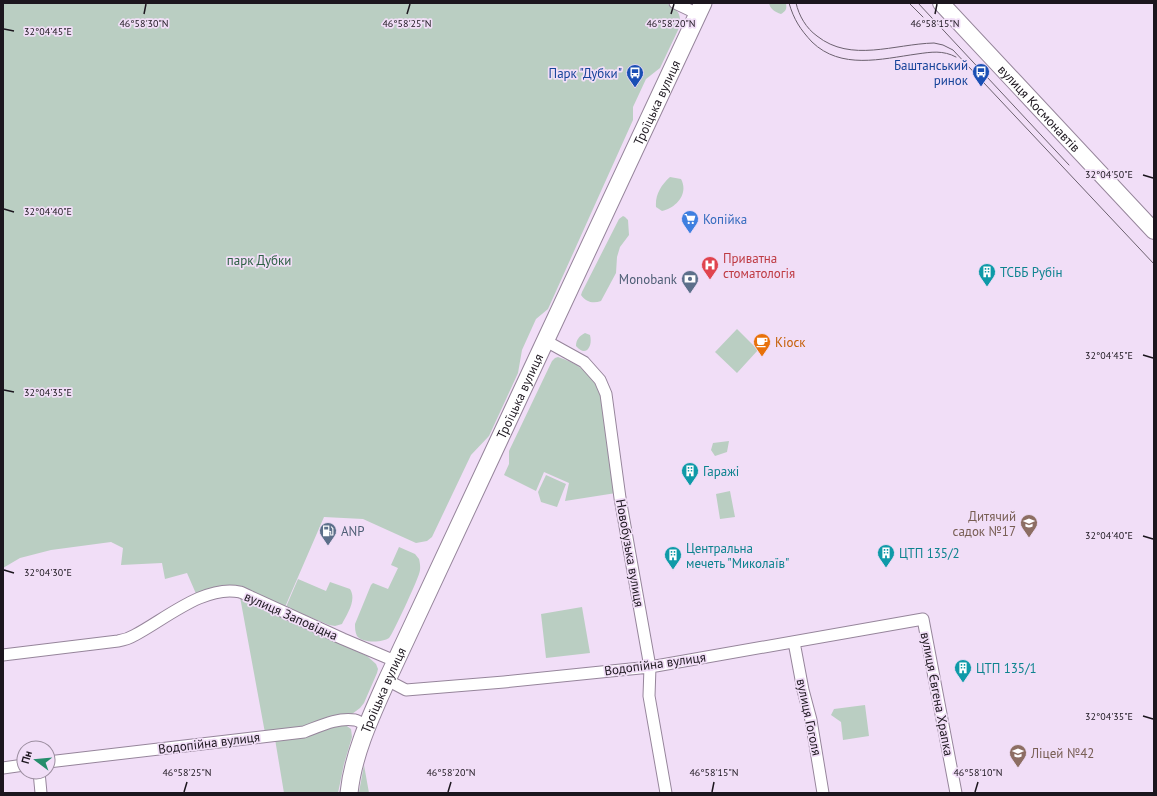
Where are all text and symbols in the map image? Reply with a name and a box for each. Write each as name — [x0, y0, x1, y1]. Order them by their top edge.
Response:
text: 46°58'30"N — [119, 17, 169, 30]
text: 46°58'25"N — [382, 17, 432, 30]
text: 46°58'20"N — [646, 17, 696, 30]
text: 46°58'15"N — [910, 17, 960, 30]
text: 32°04'45"E — [24, 25, 72, 38]
street label: Троїцька вулиця — [629, 57, 684, 148]
place label: Баштанський ринок — [894, 57, 969, 89]
street label: вулиця Космонавтів — [994, 61, 1084, 155]
bus stop icon: Баштанський ринок — [971, 62, 991, 87]
bus stop icon: Парк "Дубки" — [625, 63, 645, 88]
place label: Парк "Дубки" — [549, 65, 622, 82]
text: 32°04'50"E — [1085, 168, 1133, 181]
text: 32°04'40"E — [24, 205, 72, 218]
supermarket icon: Копійка — [680, 209, 700, 234]
place label: Копійка — [703, 211, 747, 228]
place label: Приватна стоматологія — [723, 250, 795, 282]
park label: парк Дубки — [227, 252, 291, 269]
hospital icon: Приватна стоматологія — [700, 255, 720, 280]
building icon: ТСББ Рубін — [977, 262, 997, 287]
place label: ТСББ Рубін — [1000, 264, 1063, 281]
bank icon: Monobank — [680, 269, 700, 294]
place label: Monobank — [619, 271, 678, 288]
cafe icon: Кіоск — [752, 332, 772, 357]
place label: Кіоск — [775, 334, 806, 351]
text: 32°04'45"E — [1085, 349, 1133, 362]
street label: Троїцька вулиця — [492, 351, 547, 441]
text: 32°04'35"E — [24, 386, 72, 399]
building icon: Гаражі — [680, 461, 700, 486]
place label: Гаражі — [703, 463, 739, 480]
street label: Новобузька вулиця — [612, 498, 648, 608]
place label: Дитячий садок №17 — [953, 508, 1016, 540]
school or university icon: Дитячий садок №17 — [1019, 513, 1039, 538]
fuel station icon: ANP — [318, 521, 338, 546]
place label: ANP — [341, 523, 365, 540]
text: 32°04'40"E — [1085, 529, 1133, 542]
place label: Центральна мечеть "Миколаїв" — [686, 540, 789, 572]
building icon: ЦТП 135/2 — [876, 543, 896, 568]
building icon: Центральна мечеть "Миколаїв" — [663, 545, 683, 570]
place label: ЦТП 135/2 — [899, 545, 960, 562]
text: 32°04'30"E — [24, 566, 72, 579]
street label: вулиця Заповідна — [242, 588, 340, 644]
street label: вулиця Євгена Храпка — [917, 631, 957, 757]
street label: Троїцька вулиця — [357, 644, 410, 735]
street label: Водопійна вулиця — [603, 648, 707, 680]
building icon: ЦТП 135/1 — [953, 658, 973, 683]
place label: ЦТП 135/1 — [976, 660, 1037, 677]
street label: вулиця Гоголя — [793, 677, 825, 757]
text: 32°04'35"E — [1085, 710, 1133, 723]
street label: Водопійна вулиця — [157, 728, 261, 758]
north arrow — [16, 740, 56, 780]
school or university icon: Ліцей №42 — [1008, 743, 1028, 768]
place label: Ліцей №42 — [1030, 745, 1094, 762]
text: Пн — [18, 749, 35, 765]
text: 46°58'25"N — [162, 766, 212, 779]
text: 46°58'20"N — [426, 766, 476, 779]
text: 46°58'15"N — [689, 766, 739, 779]
text: 46°58'10"N — [953, 766, 1003, 779]

